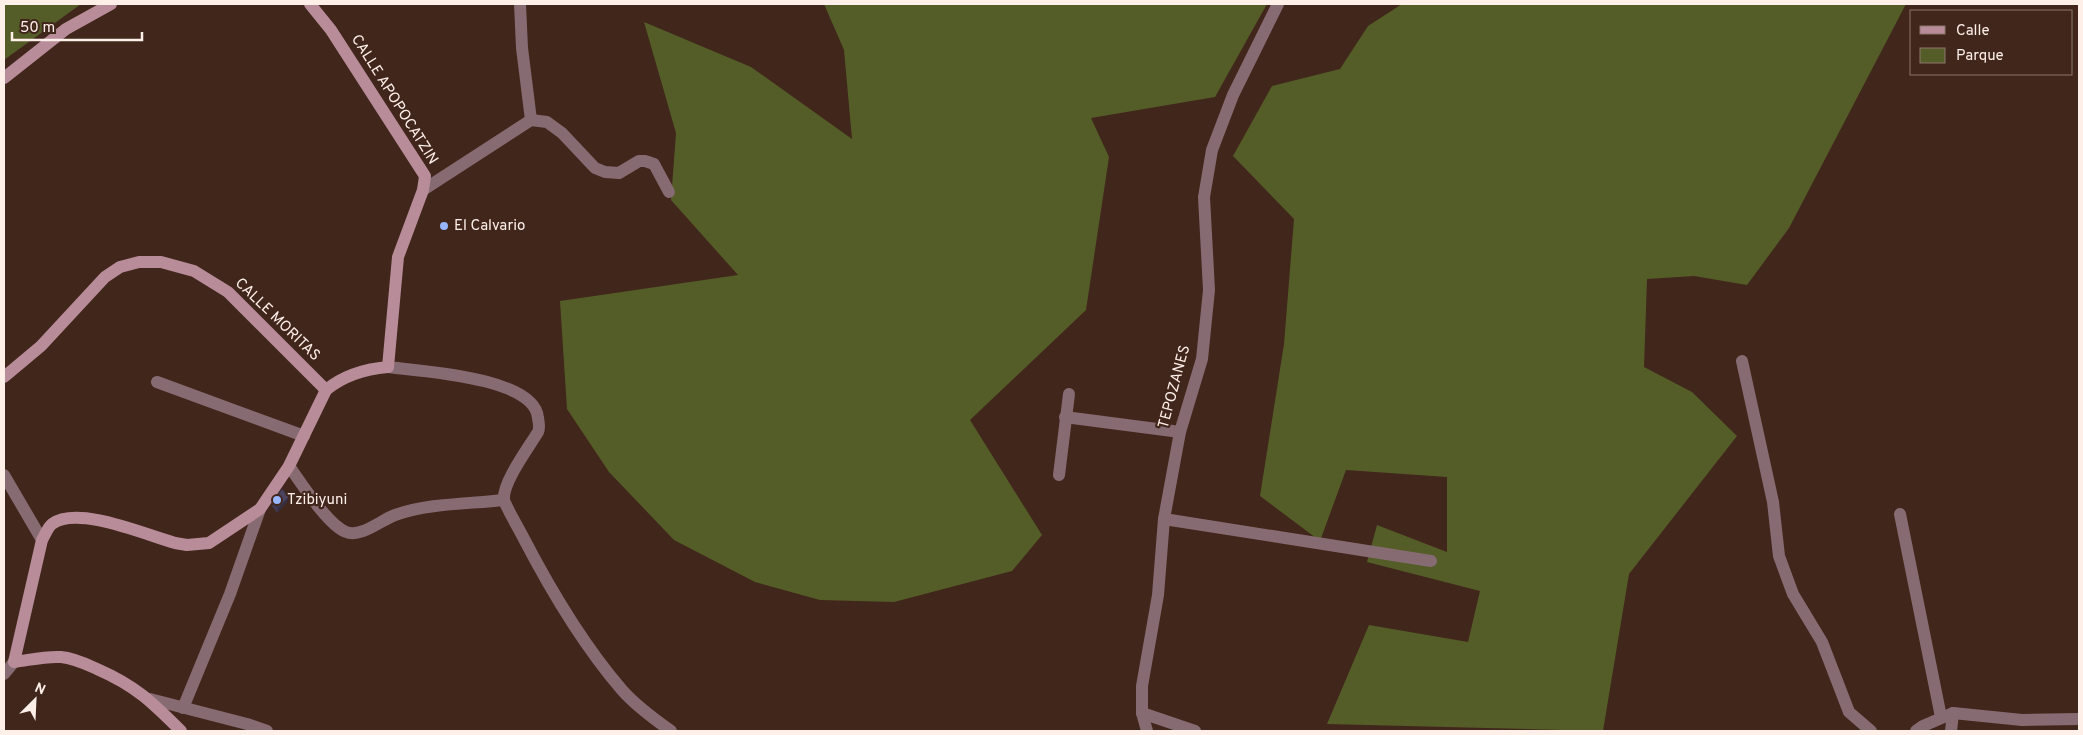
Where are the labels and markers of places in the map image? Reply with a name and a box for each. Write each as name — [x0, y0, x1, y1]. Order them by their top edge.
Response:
place label: El Calvario — [454, 217, 525, 236]
marker: El Calvario — [438, 220, 450, 232]
place label: Tzibiyuni — [287, 491, 347, 510]
marker: Tzibiyuni — [271, 494, 283, 506]

